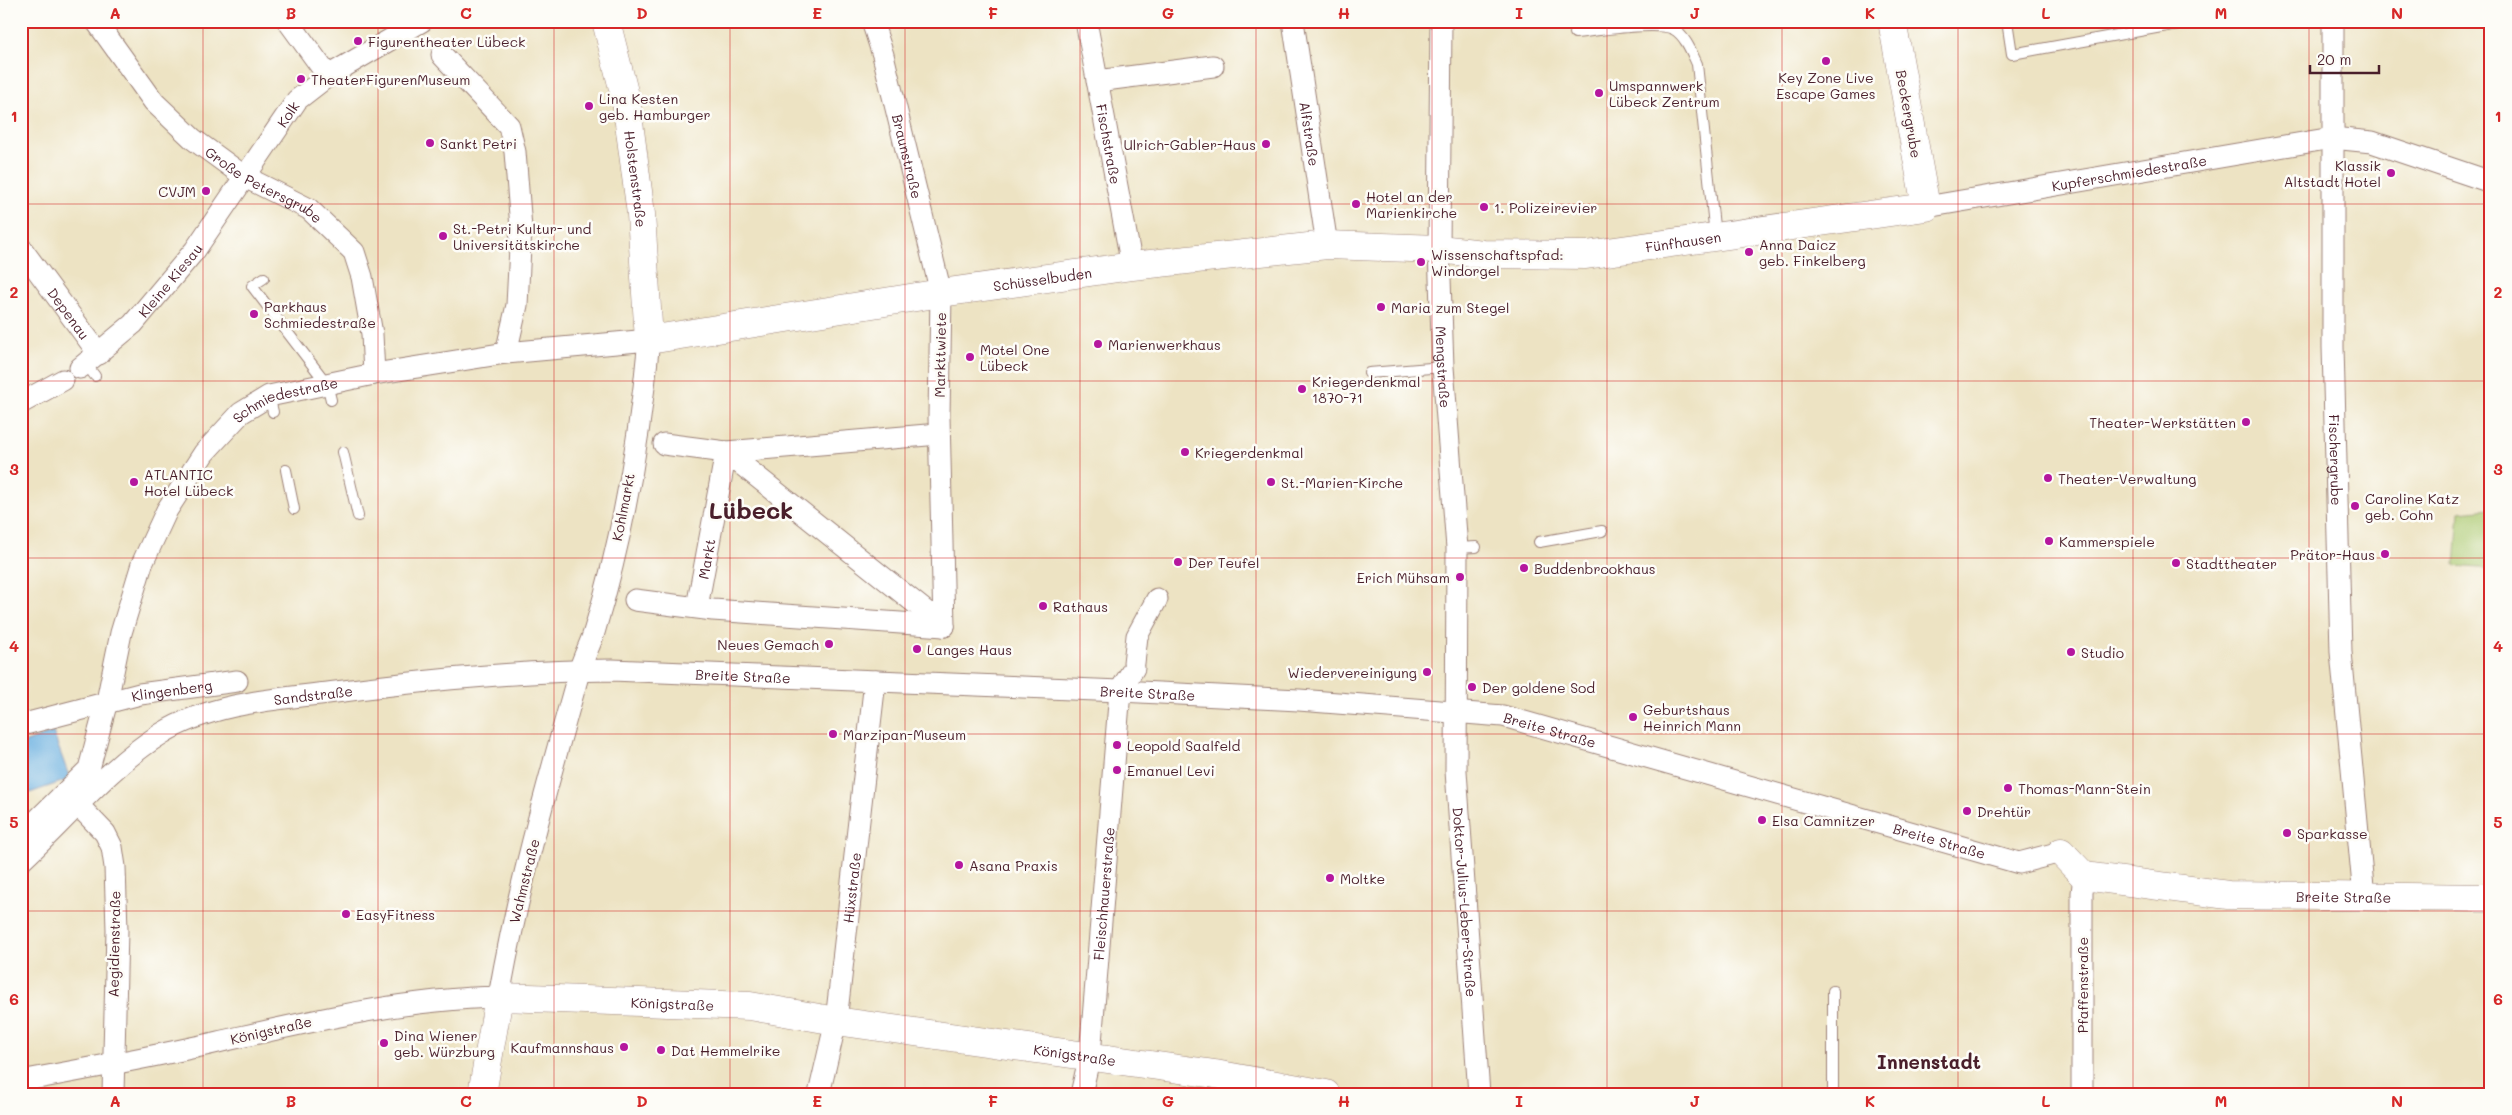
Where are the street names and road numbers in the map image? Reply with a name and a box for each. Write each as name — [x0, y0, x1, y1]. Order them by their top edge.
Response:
street label: Beckergrube — [1892, 68, 1926, 160]
street label: Kolk — [272, 97, 303, 131]
street label: Alfstraße — [1296, 100, 1324, 167]
street label: Fischstraße — [1092, 102, 1126, 186]
street label: Braunstraße — [888, 112, 927, 200]
street label: Holstenstraße — [621, 129, 651, 228]
street label: Große Petersgrube — [202, 142, 327, 227]
street label: Kupferschmiedestraße — [2050, 150, 2208, 195]
street label: Fünfhausen — [1644, 227, 1722, 256]
street label: Kleine Kiesau — [133, 240, 206, 321]
street label: Schüsselbuden — [992, 262, 1093, 295]
street label: Depenau — [44, 284, 94, 343]
street label: Markttwiete — [930, 312, 950, 398]
street label: Mengstraße — [1432, 326, 1456, 409]
street label: Schmiedestraße — [228, 372, 339, 426]
street label: Fischergrube — [2325, 414, 2347, 506]
street label: Kohlmarkt — [607, 471, 639, 543]
street label: Markt — [693, 537, 719, 581]
street label: Breite Straße — [695, 664, 791, 687]
street label: Klingenberg — [129, 675, 213, 705]
street label: Sandstraße — [273, 680, 354, 709]
street label: Breite Straße — [1100, 681, 1196, 704]
street label: Breite Straße — [1501, 707, 1598, 752]
street label: Doktor-Julius-Leber-Straße — [1449, 806, 1482, 998]
street label: Breite Straße — [1891, 818, 1988, 863]
street label: Fleischhauerstraße — [1088, 826, 1118, 961]
street label: Wahmstraße — [504, 837, 544, 925]
street label: Hüxstraße — [838, 851, 865, 924]
street label: Breite Straße — [2296, 886, 2391, 906]
street label: Aegidienstraße — [104, 891, 124, 997]
street label: Pfaffenstraße — [2073, 937, 2092, 1033]
street label: Königstraße — [630, 992, 714, 1014]
street label: Königstraße — [228, 1011, 314, 1049]
street label: Königstraße — [1032, 1039, 1117, 1070]

